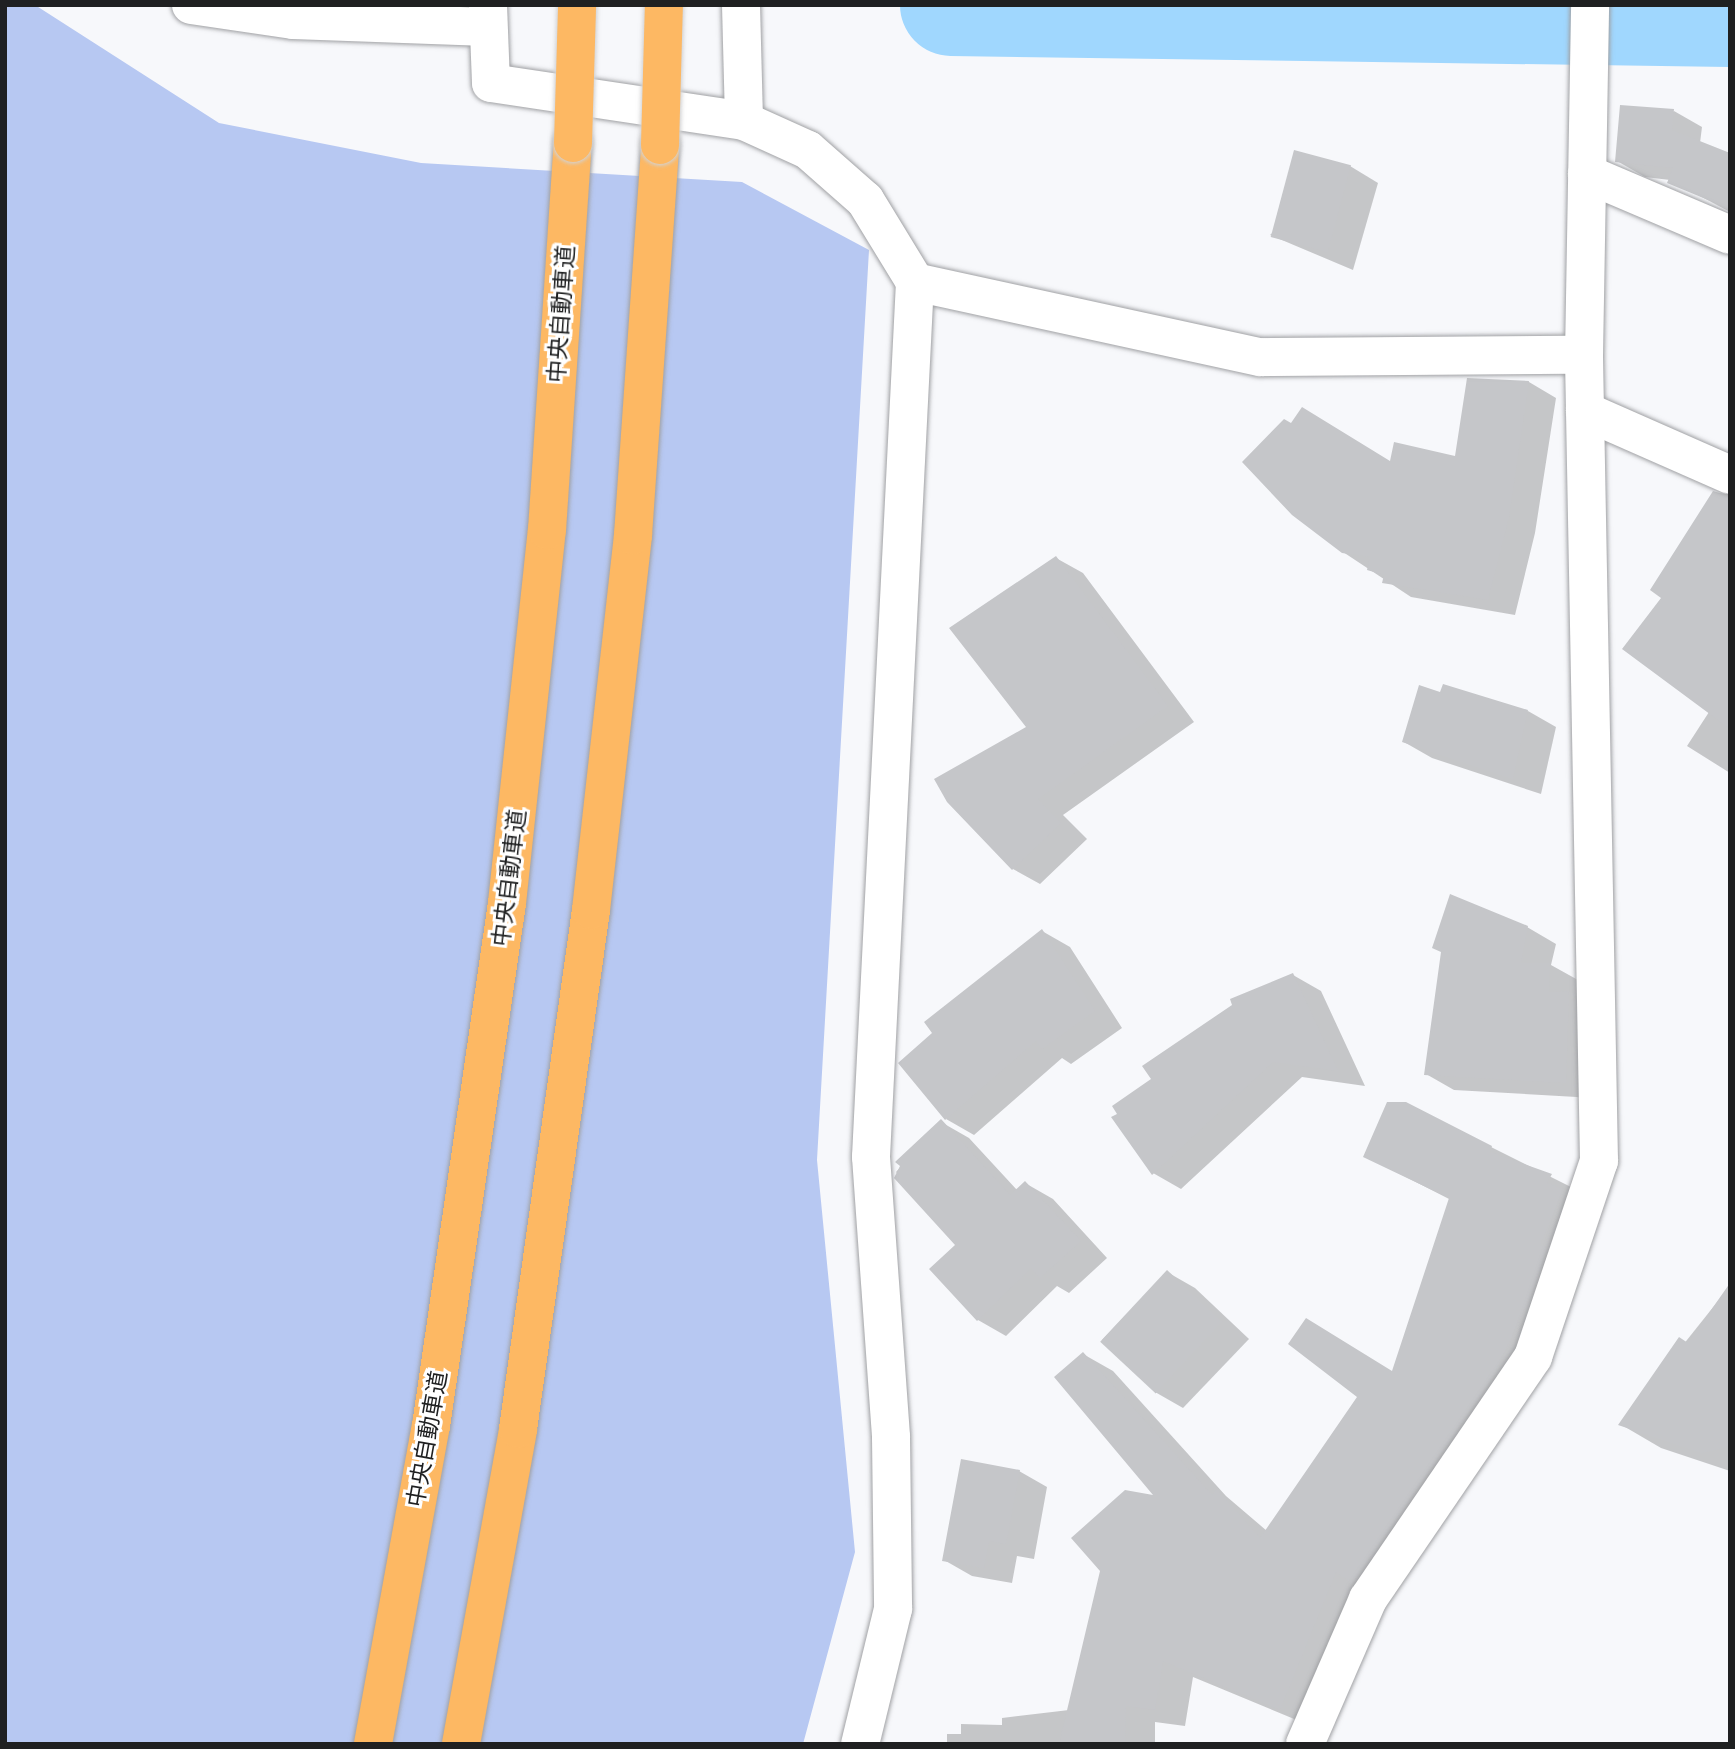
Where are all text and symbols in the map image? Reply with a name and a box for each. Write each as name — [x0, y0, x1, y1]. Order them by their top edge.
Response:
street label: 中央自動車道 — [542, 244, 580, 384]
street label: 中央自動車道 — [487, 808, 531, 948]
street label: 中央自動車道 — [401, 1369, 453, 1509]

